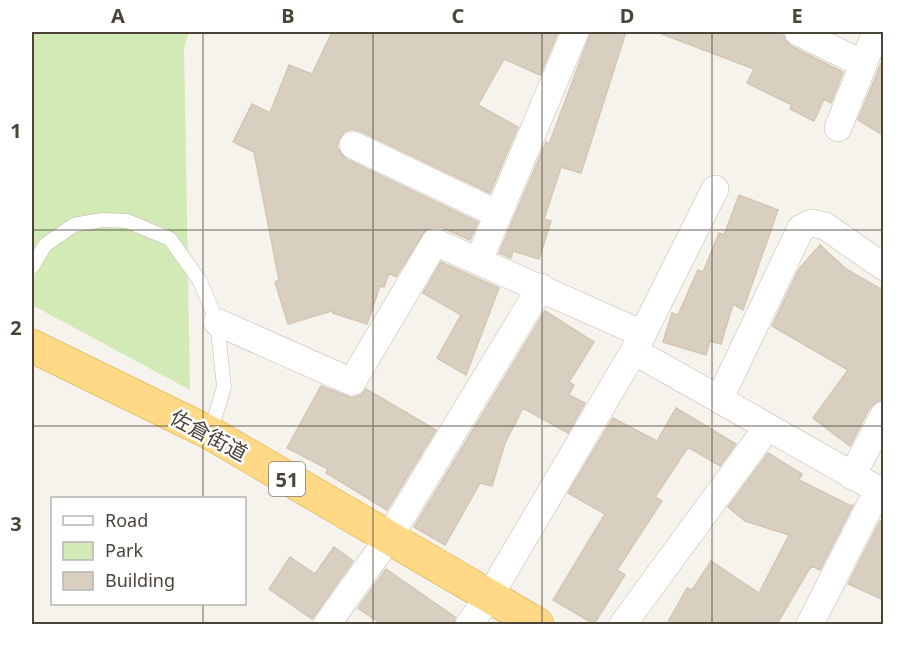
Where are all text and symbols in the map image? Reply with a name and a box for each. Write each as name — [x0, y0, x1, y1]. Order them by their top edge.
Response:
text: A — [111, 2, 125, 29]
text: B — [281, 2, 295, 29]
text: C — [452, 2, 465, 29]
text: D — [620, 2, 634, 29]
text: E — [791, 2, 803, 29]
text: 1 — [10, 117, 22, 144]
text: 2 — [10, 314, 22, 341]
street label: 佐倉街道 — [165, 403, 253, 467]
road number: 51 — [269, 462, 305, 496]
legend — [51, 497, 246, 605]
text: Road — [105, 508, 148, 532]
text: 3 — [10, 510, 22, 537]
text: Park — [105, 538, 143, 562]
text: Building — [105, 568, 175, 592]

